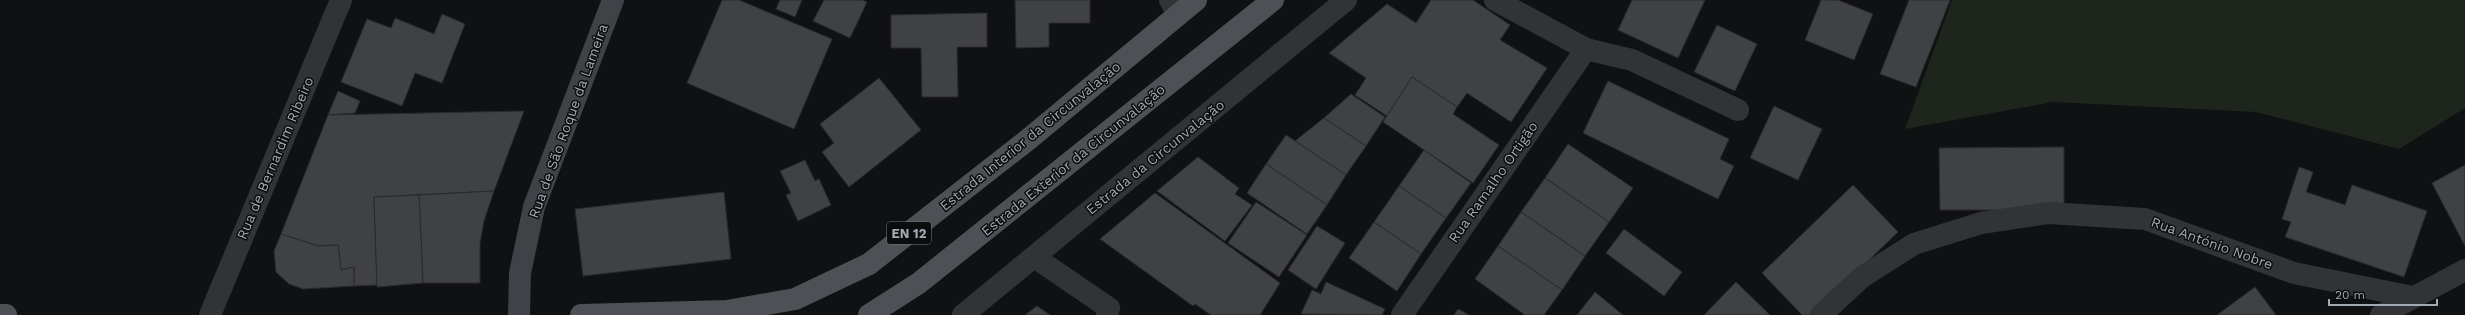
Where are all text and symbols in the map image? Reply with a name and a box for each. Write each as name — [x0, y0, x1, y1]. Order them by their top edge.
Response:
street label: Rua de São Roque da Lameira — [525, 22, 611, 220]
street label: Estrada Interior da Circunvalação — [936, 58, 1124, 214]
street label: Rua de Bernardim Ribeiro — [233, 74, 317, 242]
street label: Estrada Exterior da Circunvalação — [978, 81, 1168, 239]
street label: Estrada da Circunvalação — [1083, 96, 1227, 218]
street label: Rua Ramalho Ortigão — [1445, 118, 1541, 246]
street label: Rua António Nobre — [2149, 214, 2275, 272]
road number: EN 12 — [887, 222, 931, 244]
scale bar — [2329, 281, 2437, 307]
text: 20 m — [2335, 288, 2365, 302]

